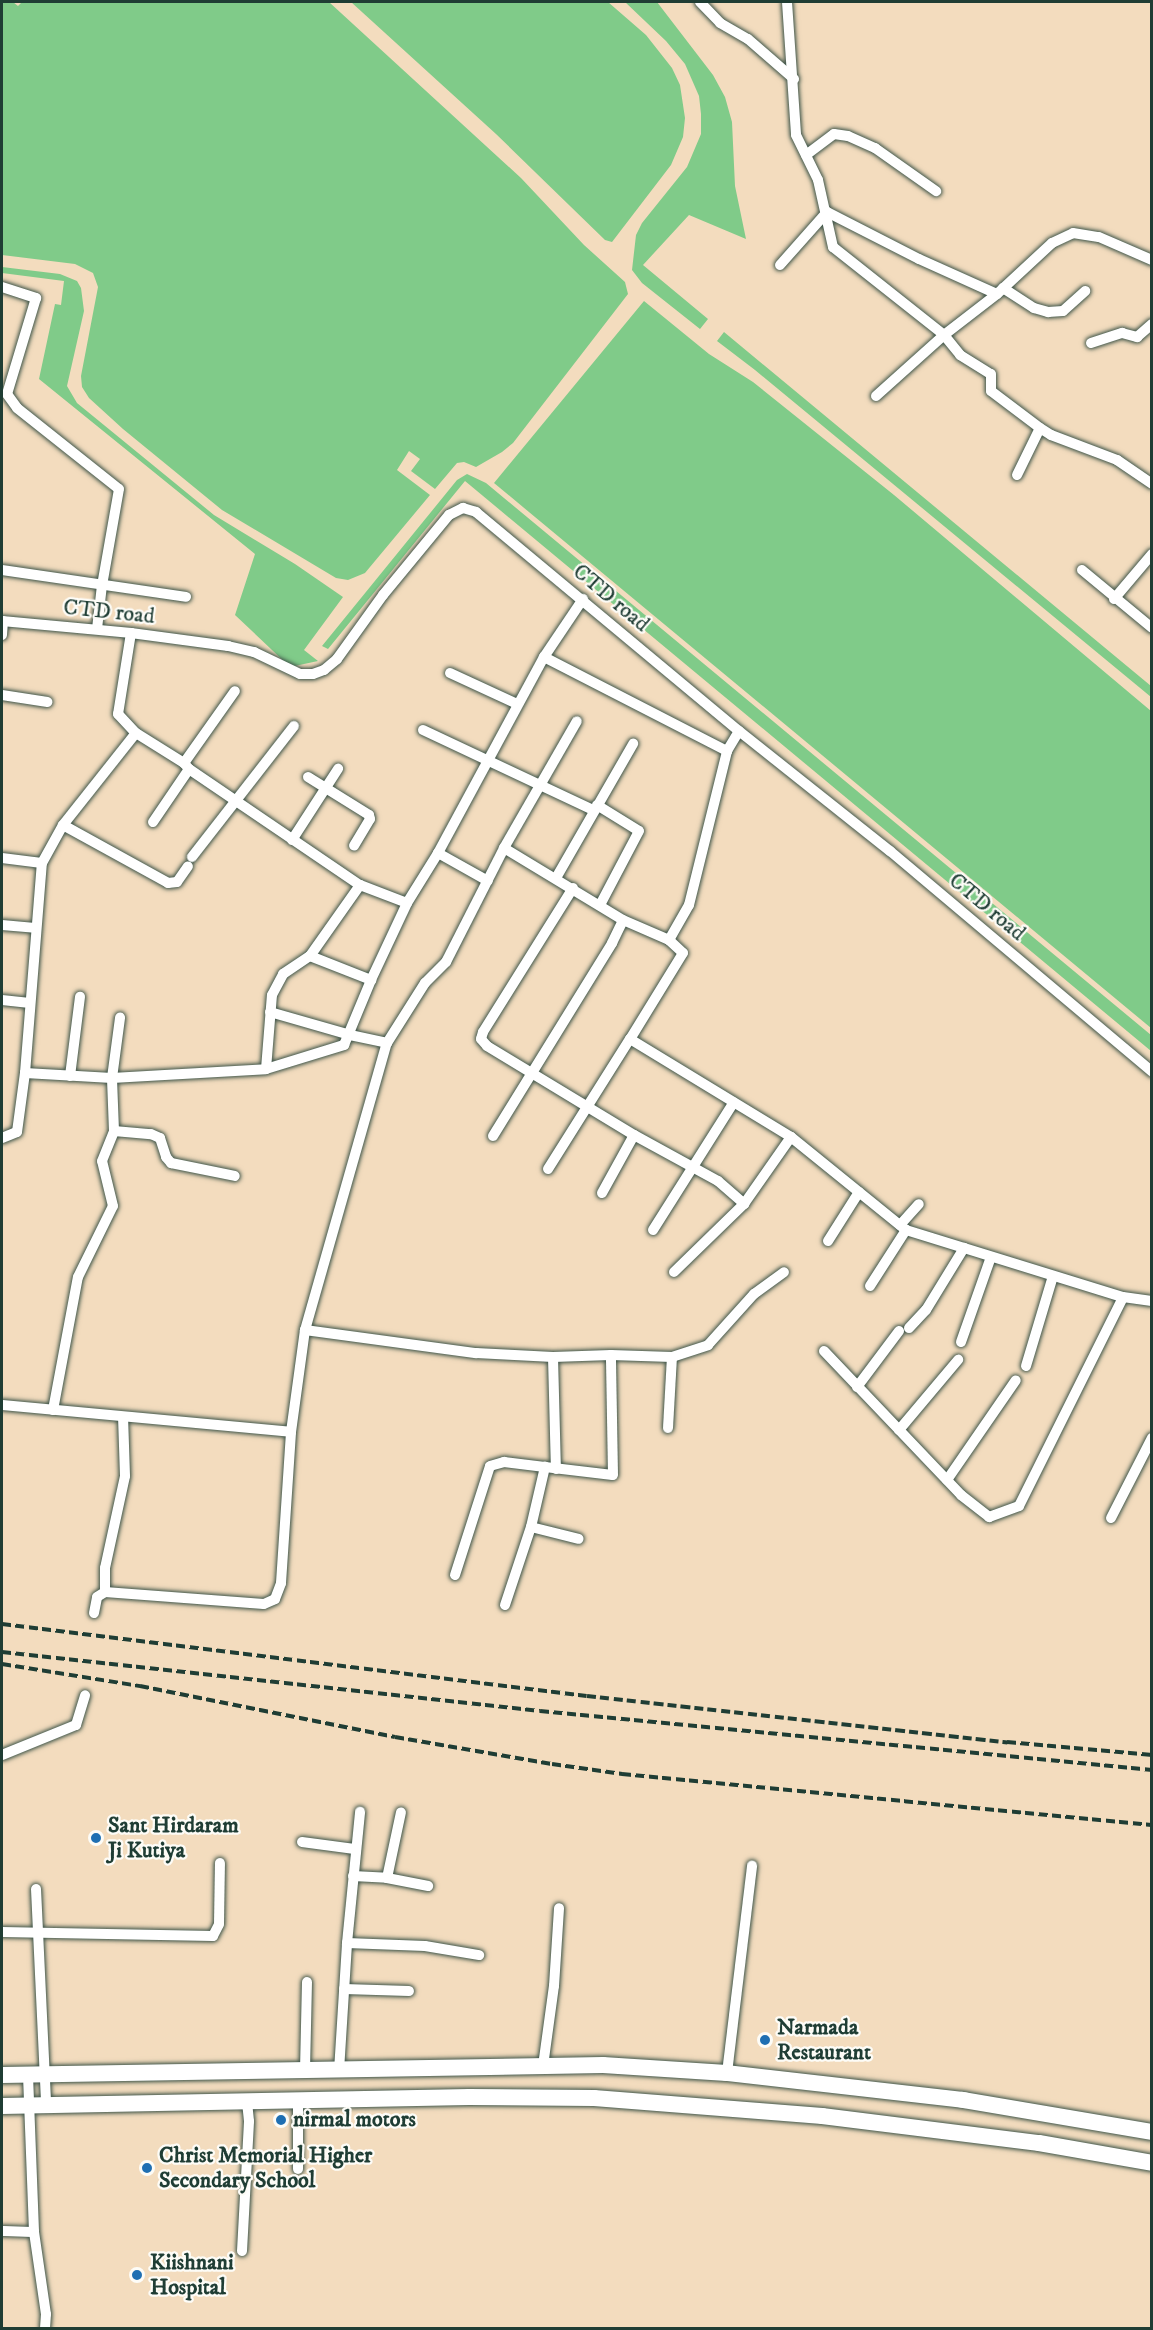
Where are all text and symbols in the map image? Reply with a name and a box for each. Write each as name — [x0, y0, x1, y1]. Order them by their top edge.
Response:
street label: CTD road — [567, 558, 655, 638]
street label: CTD road — [62, 594, 156, 630]
street label: CTD road — [943, 867, 1031, 947]
place label: Sant Hirdaram Ji Kutiya — [108, 1812, 239, 1864]
marker: Sant Hirdaram Ji Kutiya — [89, 1831, 103, 1845]
place label: Narmada Restaurant — [777, 2014, 871, 2066]
marker: Narmada Restaurant — [758, 2033, 772, 2047]
place label: nirmal motors — [293, 2107, 416, 2133]
marker: nirmal motors — [274, 2113, 288, 2127]
place label: Christ Memorial Higher Secondary School — [159, 2142, 372, 2194]
marker: Christ Memorial Higher Secondary School — [140, 2161, 154, 2175]
place label: Kiishnani Hospital — [150, 2249, 234, 2300]
marker: Kiishnani Hospital — [128, 2266, 146, 2284]

